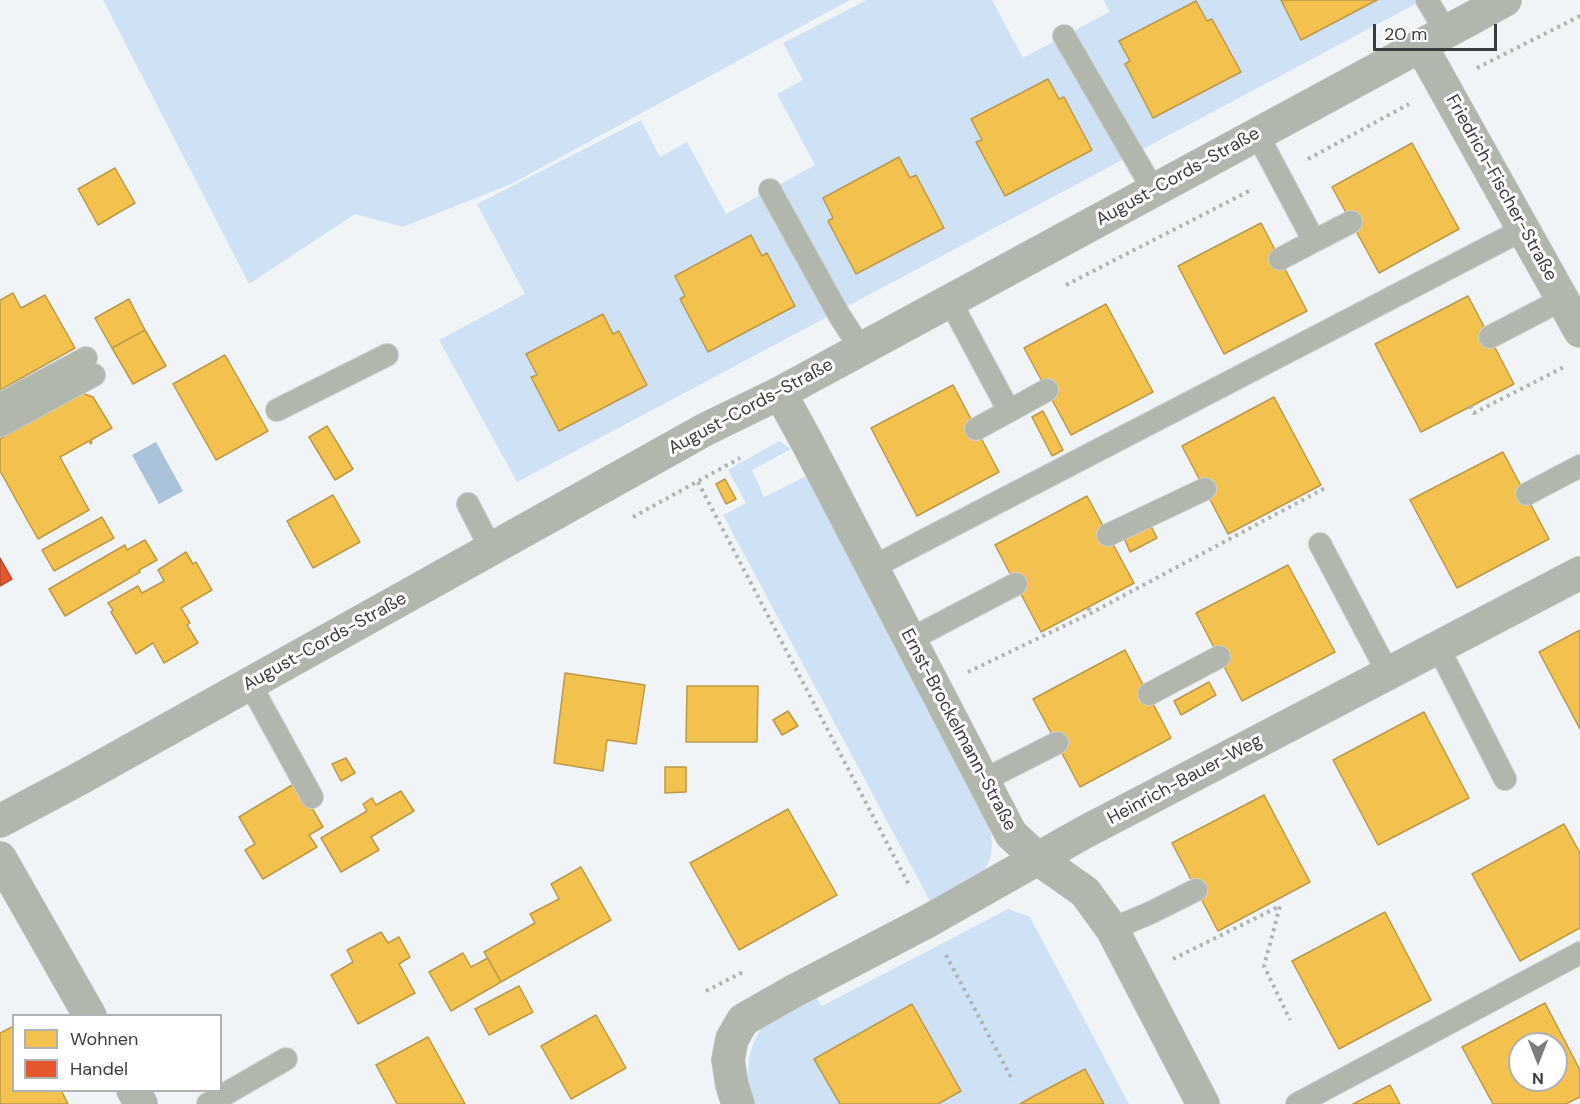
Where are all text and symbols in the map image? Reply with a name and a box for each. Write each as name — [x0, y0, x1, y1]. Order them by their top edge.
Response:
scale bar — [1376, 12, 1500, 50]
text: 20 m — [1384, 22, 1427, 46]
street label: Friedrich-Fischer-Straße — [1441, 91, 1561, 285]
street label: August-Cords-Straße — [1092, 123, 1264, 231]
street label: August-Cords-Straße — [665, 354, 837, 460]
street label: August-Cords-Straße — [239, 588, 411, 696]
street label: Ernst-Brockelmann-Straße — [896, 625, 1020, 835]
street label: Heinrich-Bauer-Weg — [1104, 730, 1266, 830]
legend — [12, 1014, 222, 1092]
text: Wohnen — [70, 1027, 138, 1051]
north arrow — [1508, 1032, 1568, 1092]
text: Handel — [70, 1057, 128, 1081]
text: N — [1532, 1068, 1544, 1089]

